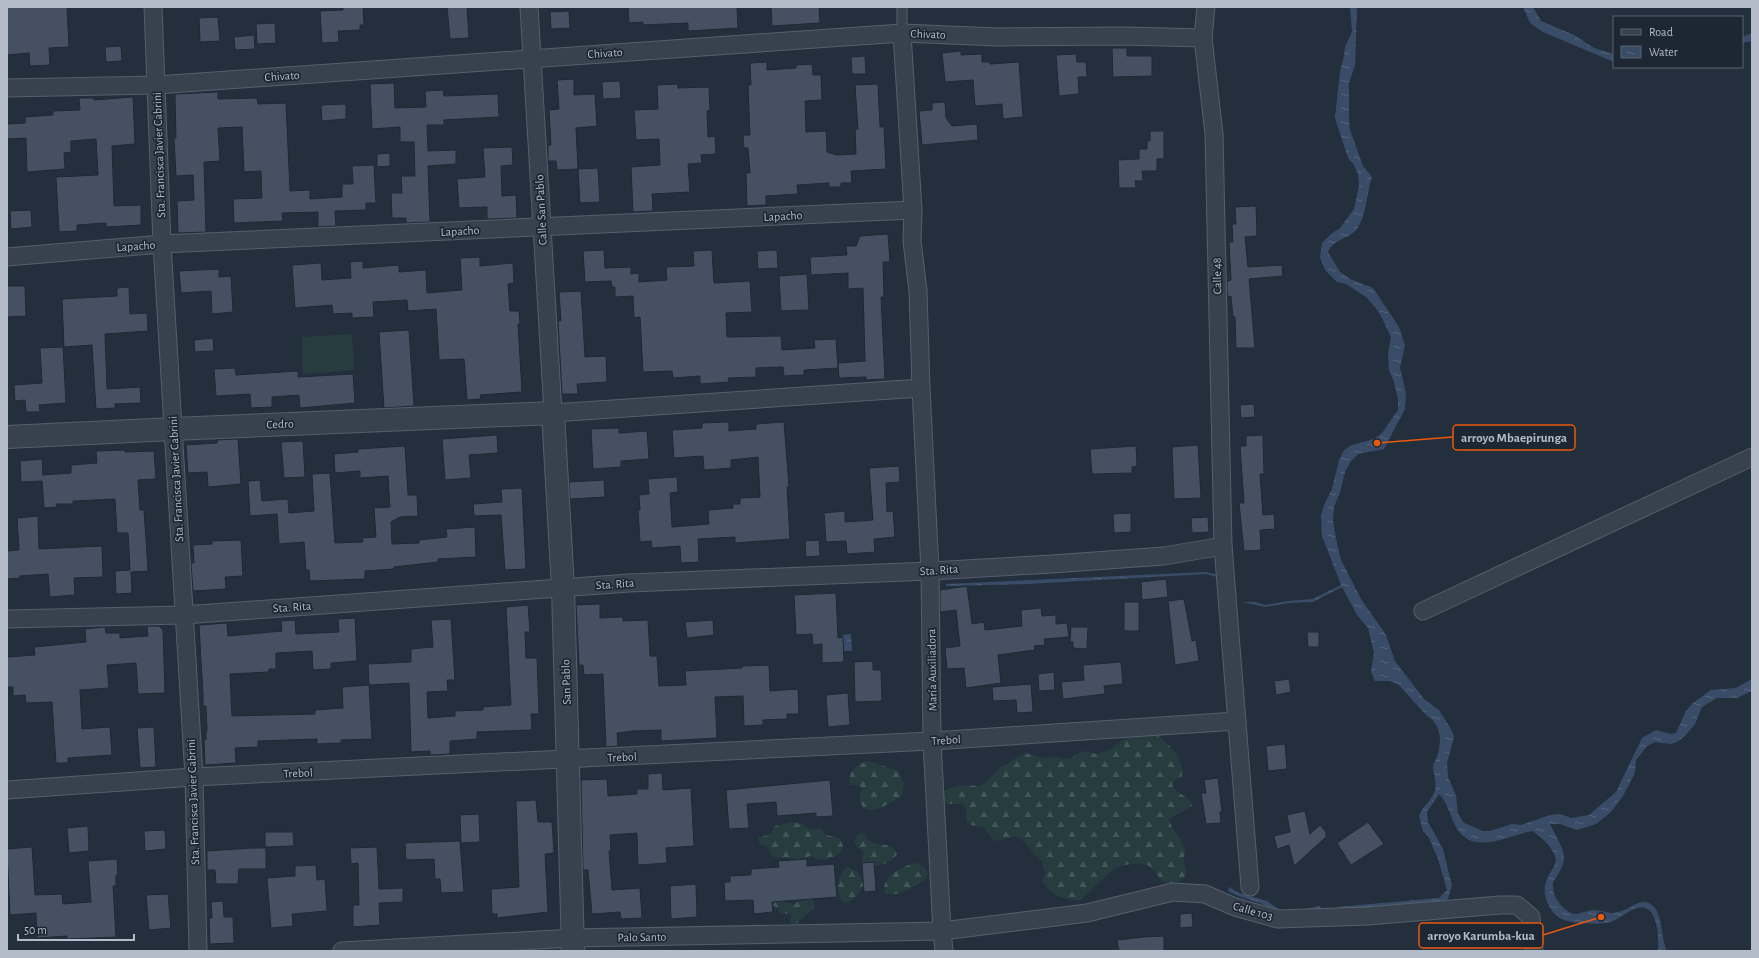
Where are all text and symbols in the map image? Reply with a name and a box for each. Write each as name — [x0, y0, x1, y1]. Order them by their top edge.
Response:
legend — [1613, 16, 1743, 68]
text: Road — [1649, 26, 1673, 38]
street label: Chivato — [910, 27, 946, 41]
street label: Chivato — [587, 46, 623, 60]
text: Water — [1649, 46, 1678, 58]
street label: Chivato — [264, 69, 300, 83]
street label: Sta. Francisca Javier Cabrini — [151, 92, 167, 218]
street label: Calle San Pablo — [533, 174, 549, 246]
street label: Lapacho — [763, 209, 803, 223]
street label: Lapacho — [440, 224, 480, 238]
street label: Lapacho — [116, 239, 156, 253]
street label: Calle 48 — [1211, 257, 1223, 294]
street label: Sta. Francisca Javier Cabrini — [167, 416, 185, 542]
street label: Cedro — [266, 418, 294, 430]
callout: arroyo Mbaepirunga — [1453, 425, 1575, 450]
text: arroyo Mbaepirunga — [1461, 432, 1567, 445]
street label: Sta. Rita — [919, 563, 959, 577]
street label: Sta. Rita — [595, 577, 635, 591]
street label: Sta. Rita — [272, 600, 312, 614]
street label: María Auxiliadora — [925, 628, 939, 711]
street label: San Pablo — [559, 659, 573, 705]
street label: Trebol — [931, 733, 961, 747]
street label: Sta. Francisca Javier Cabrini — [185, 739, 201, 865]
street label: Trebol — [607, 750, 637, 764]
street label: Trebol — [283, 766, 313, 780]
street label: Calle 103 — [1232, 900, 1274, 922]
scale bar — [18, 916, 134, 942]
callout: arroyo Karumba-kua — [1419, 923, 1543, 948]
text: 50 m — [24, 924, 47, 936]
text: arroyo Karumba-kua — [1427, 930, 1535, 943]
street label: Palo Santo — [617, 931, 667, 943]

